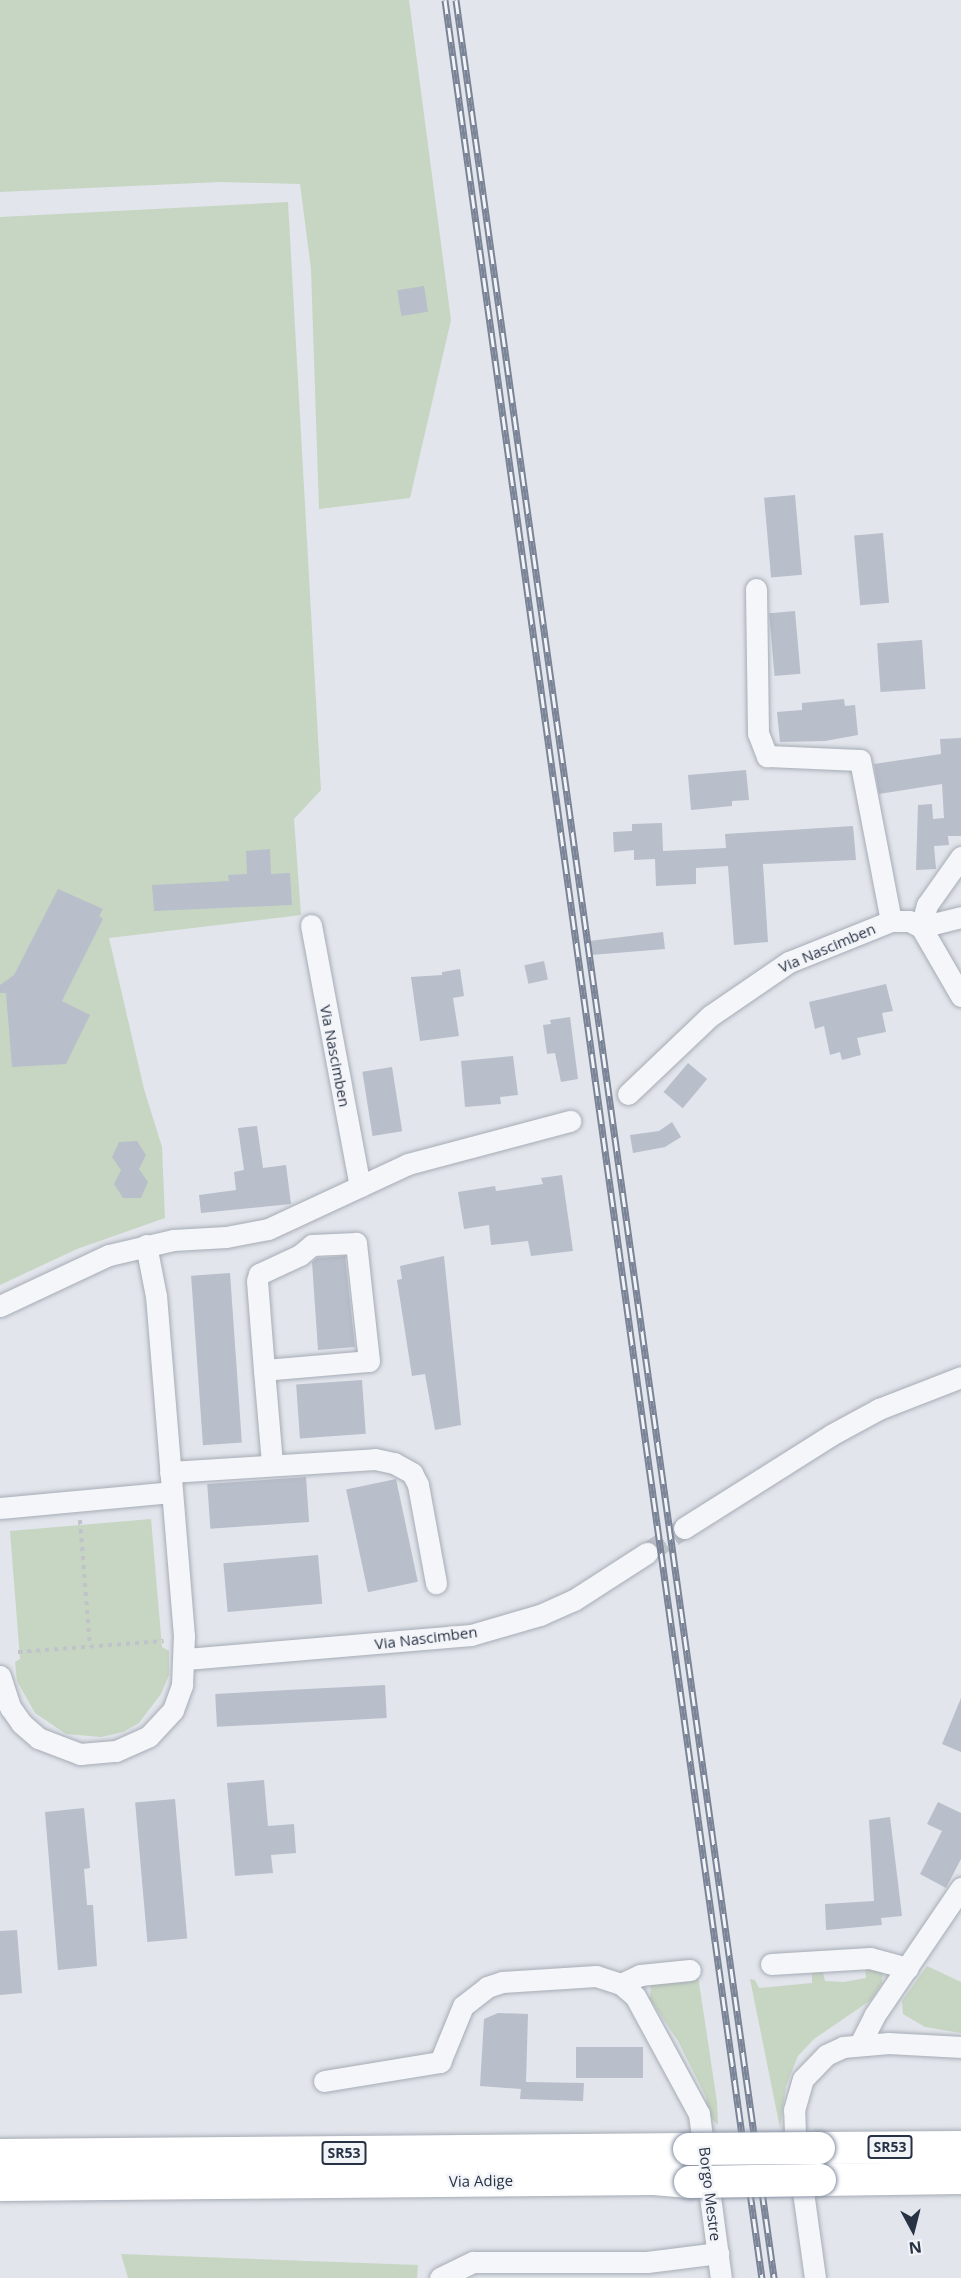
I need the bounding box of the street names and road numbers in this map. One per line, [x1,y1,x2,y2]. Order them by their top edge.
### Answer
street label: Via Nascimben [776,920,878,976]
street label: Via Nascimben [316,1004,354,1108]
street label: Via Nascimben [374,1623,478,1653]
road number: SR53 [868,2136,912,2158]
road number: SR53 [322,2142,366,2164]
street label: Borgo Mestre [695,2146,725,2242]
street label: Via Adige [449,2171,513,2191]

